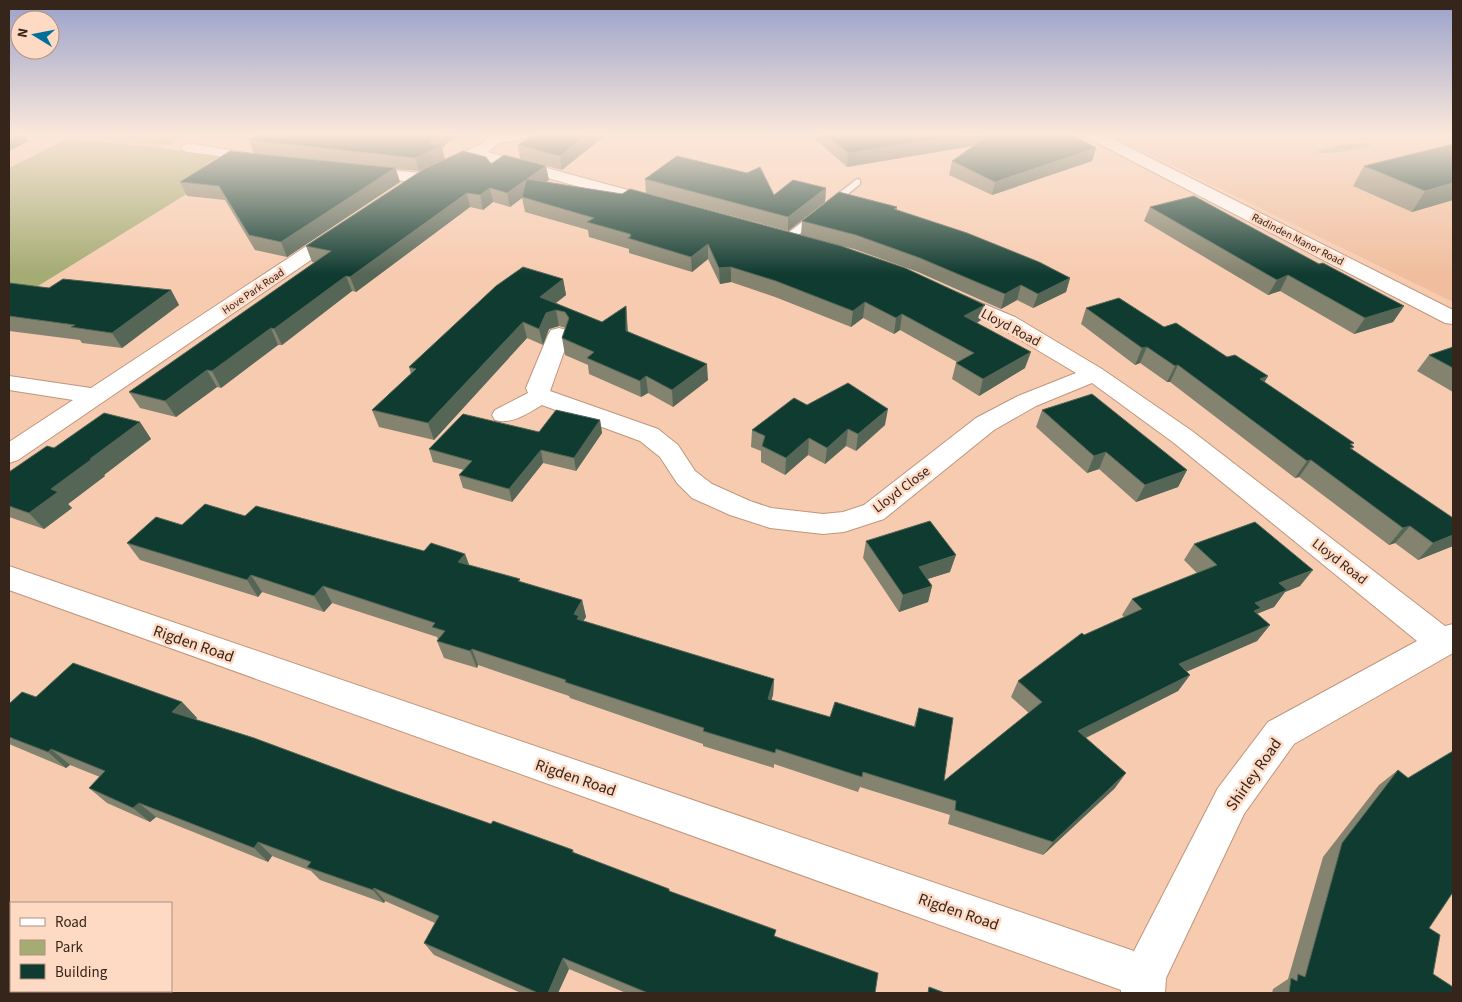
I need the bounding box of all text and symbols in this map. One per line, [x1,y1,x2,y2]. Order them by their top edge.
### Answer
north arrow [10,10,60,60]
text: N [13,27,34,39]
street label: Radinden Manor Road [1249,210,1346,269]
street label: Hove Park Road [219,265,287,318]
street label: Lloyd Road [977,304,1044,352]
street label: Lloyd Close [869,462,934,518]
street label: Lloyd Road [1308,534,1371,590]
street label: Rigden Road [150,620,237,668]
street label: Shirley Road [1221,734,1287,815]
street label: Rigden Road [532,754,619,802]
street label: Rigden Road [915,888,1002,936]
legend [10,902,172,992]
text: Road [55,912,87,933]
text: Park [55,937,84,958]
text: Building [55,962,108,983]

